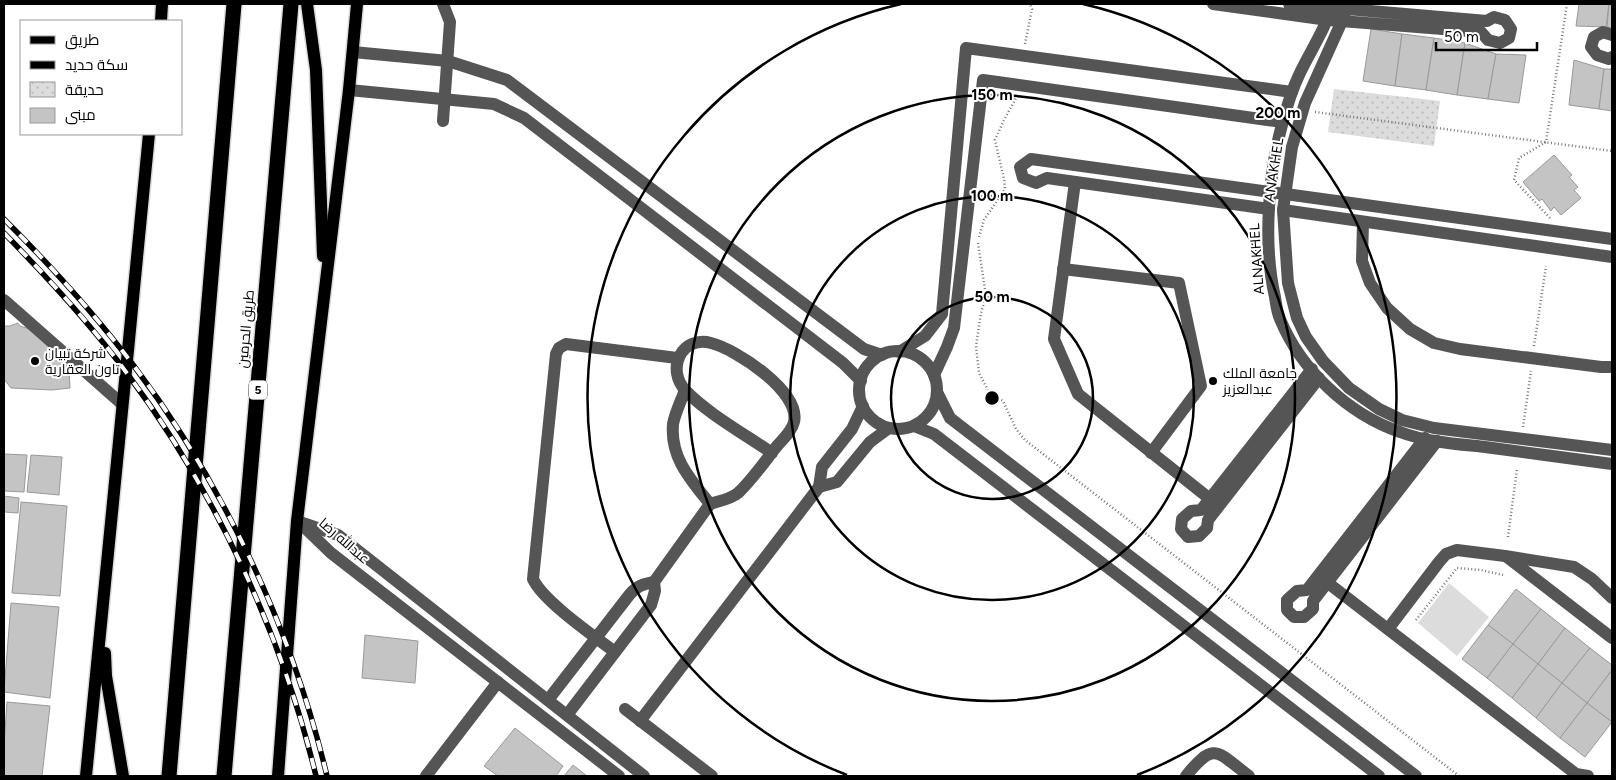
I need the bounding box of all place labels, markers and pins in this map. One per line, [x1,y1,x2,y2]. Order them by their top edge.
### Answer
place label: شركة تبيان تاون العقارية [45,345,120,378]
marker: شركة تبيان تاون العقارية [29,355,41,367]
place label: جامعة الملك عبدالعزيز [1222,365,1297,398]
marker: جامعة الملك عبدالعزيز [1207,375,1219,387]
centre of rings [983,389,1001,407]

